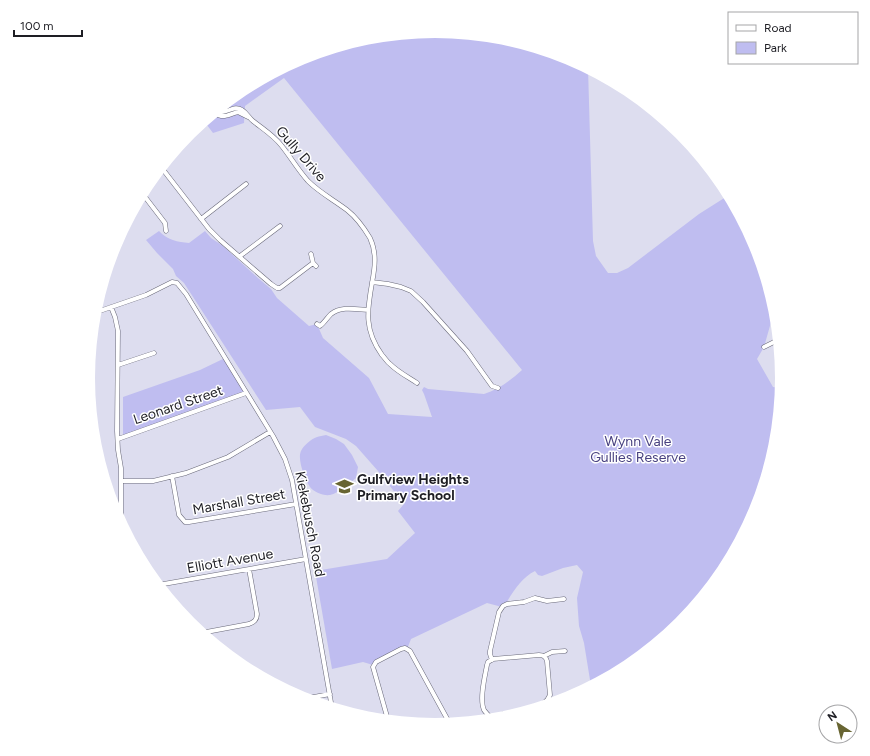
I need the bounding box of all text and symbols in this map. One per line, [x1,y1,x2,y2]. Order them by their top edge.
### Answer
scale bar [14,12,82,38]
legend [728,12,858,64]
text: 100 m [20,19,54,33]
text: Road [764,21,792,35]
text: Park [764,41,787,55]
street label: Gully Drive [272,123,330,185]
street label: Leonard Street [131,382,225,428]
park label: Wynn Vale Gullies Reserve [590,433,686,466]
street label: Kiekebusch Road [291,470,329,578]
place label: Gulfview Heights Primary School [357,471,469,504]
school or university icon: Gulfview Heights Primary School [334,477,354,497]
street label: Marshall Street [191,485,287,519]
street label: Elliott Avenue [186,545,275,577]
north arrow [818,704,858,744]
text: N [825,709,840,724]

